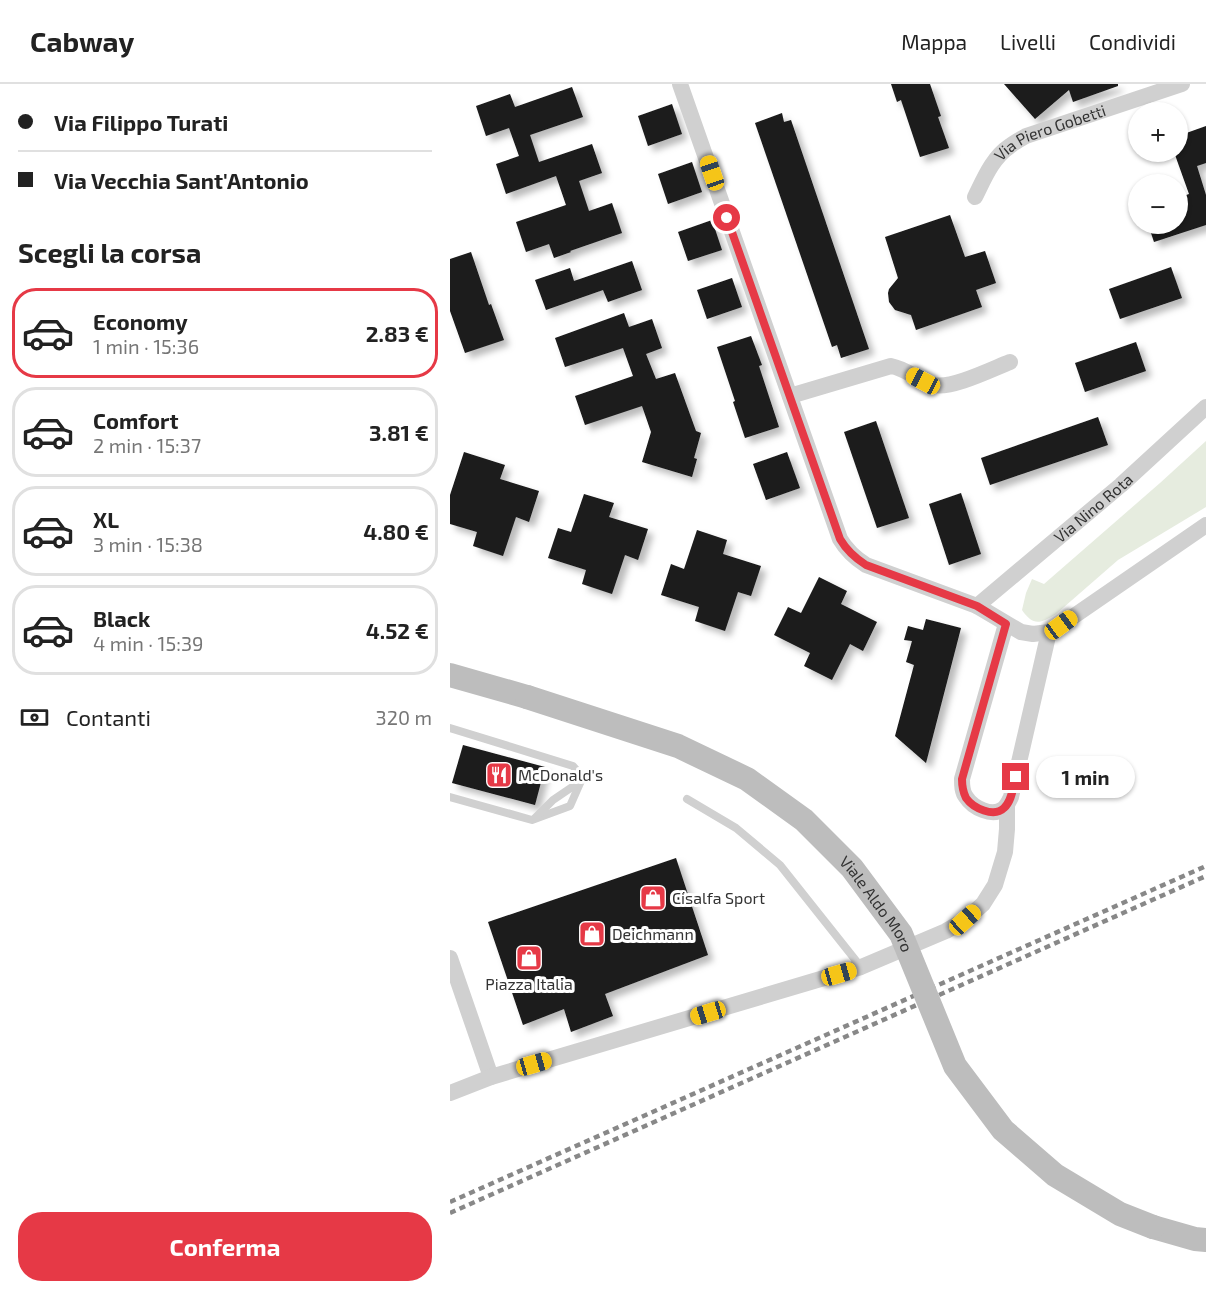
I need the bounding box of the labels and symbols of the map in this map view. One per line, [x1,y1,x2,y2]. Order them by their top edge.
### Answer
street label: Via Piero Gobetti [990,100,1108,164]
car [698,153,726,193]
route start [713,204,740,231]
car [903,365,943,397]
street label: Via Nino Rota [1050,469,1136,546]
car [1041,607,1081,643]
callout: 1 min [1037,756,1136,798]
restaurant icon: McDonald's [484,760,514,790]
route end [1002,763,1029,790]
place label: McDonald's [518,765,603,784]
street label: Viale Aldo Moro [836,851,917,955]
shop icon: Cisalfa Sport [638,883,668,913]
place label: Cisalfa Sport [672,888,765,907]
car [946,901,984,939]
shop icon: Deichmann [577,919,607,949]
place label: Deichmann [612,924,694,943]
shop icon: Piazza Italia [514,943,544,973]
car [819,960,859,988]
place label: Piazza Italia [485,974,573,993]
car [688,999,728,1027]
car [514,1050,554,1078]

